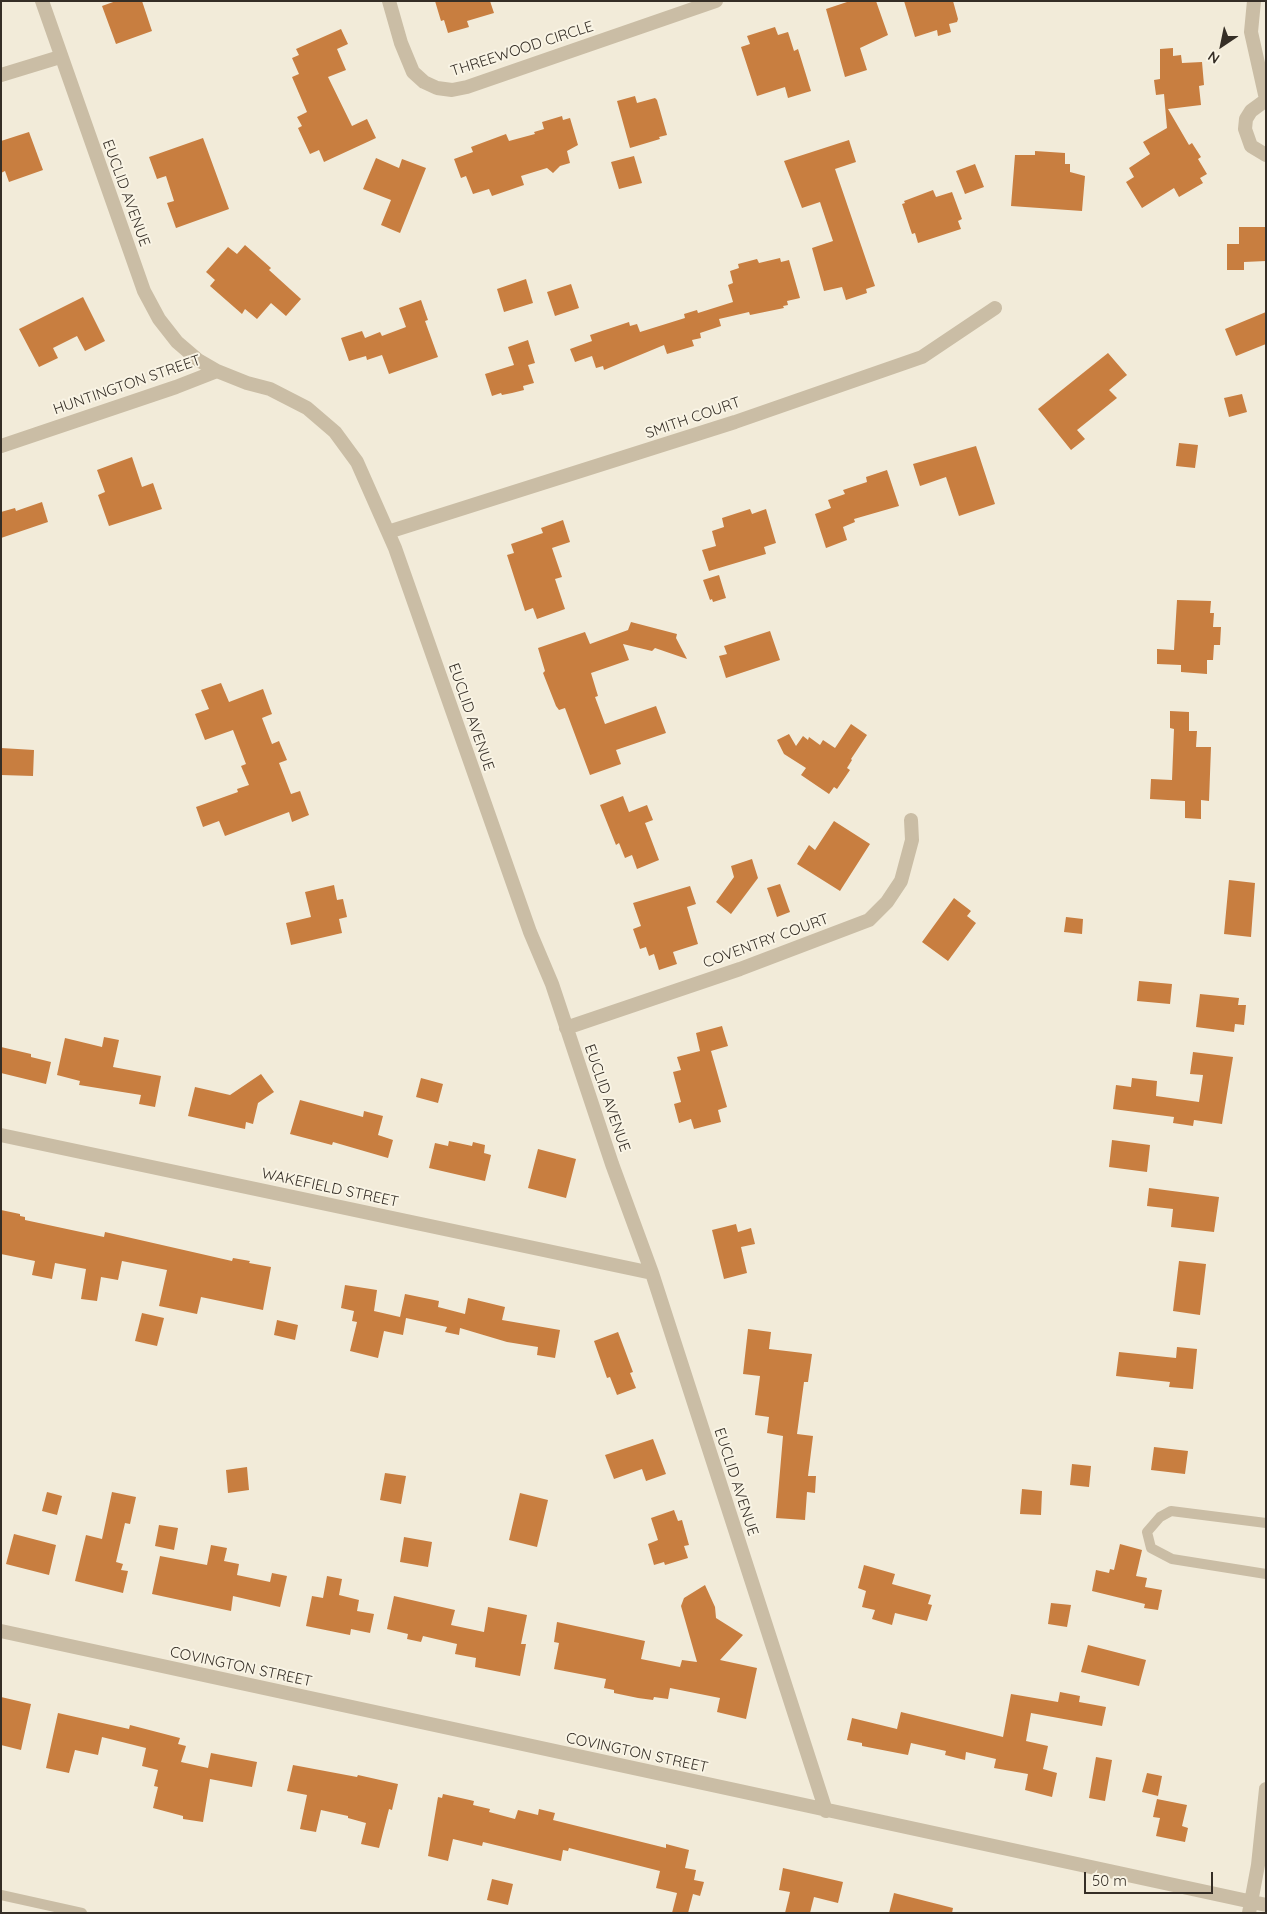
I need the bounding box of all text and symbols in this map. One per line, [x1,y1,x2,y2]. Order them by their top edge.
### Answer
street label: THREEWOOD CIRCLE [448,17,596,81]
north arrow [1197,20,1247,70]
text: N [1204,47,1223,68]
street label: EUCLID AVENUE [98,137,154,249]
street label: HUNTINGTON STREET [51,351,203,419]
street label: SMITH COURT [643,393,743,443]
street label: EUCLID AVENUE [444,661,498,773]
street label: COVENTRY COURT [701,910,831,972]
street label: EUCLID AVENUE [580,1042,634,1154]
street label: WAKEFIELD STREET [260,1165,400,1211]
street label: EUCLID AVENUE [710,1426,762,1538]
street label: COVINGTON STREET [168,1643,314,1691]
street label: COVINGTON STREET [564,1729,710,1777]
scale bar [1087,1862,1216,1894]
text: 50 m [1092,1871,1127,1890]

